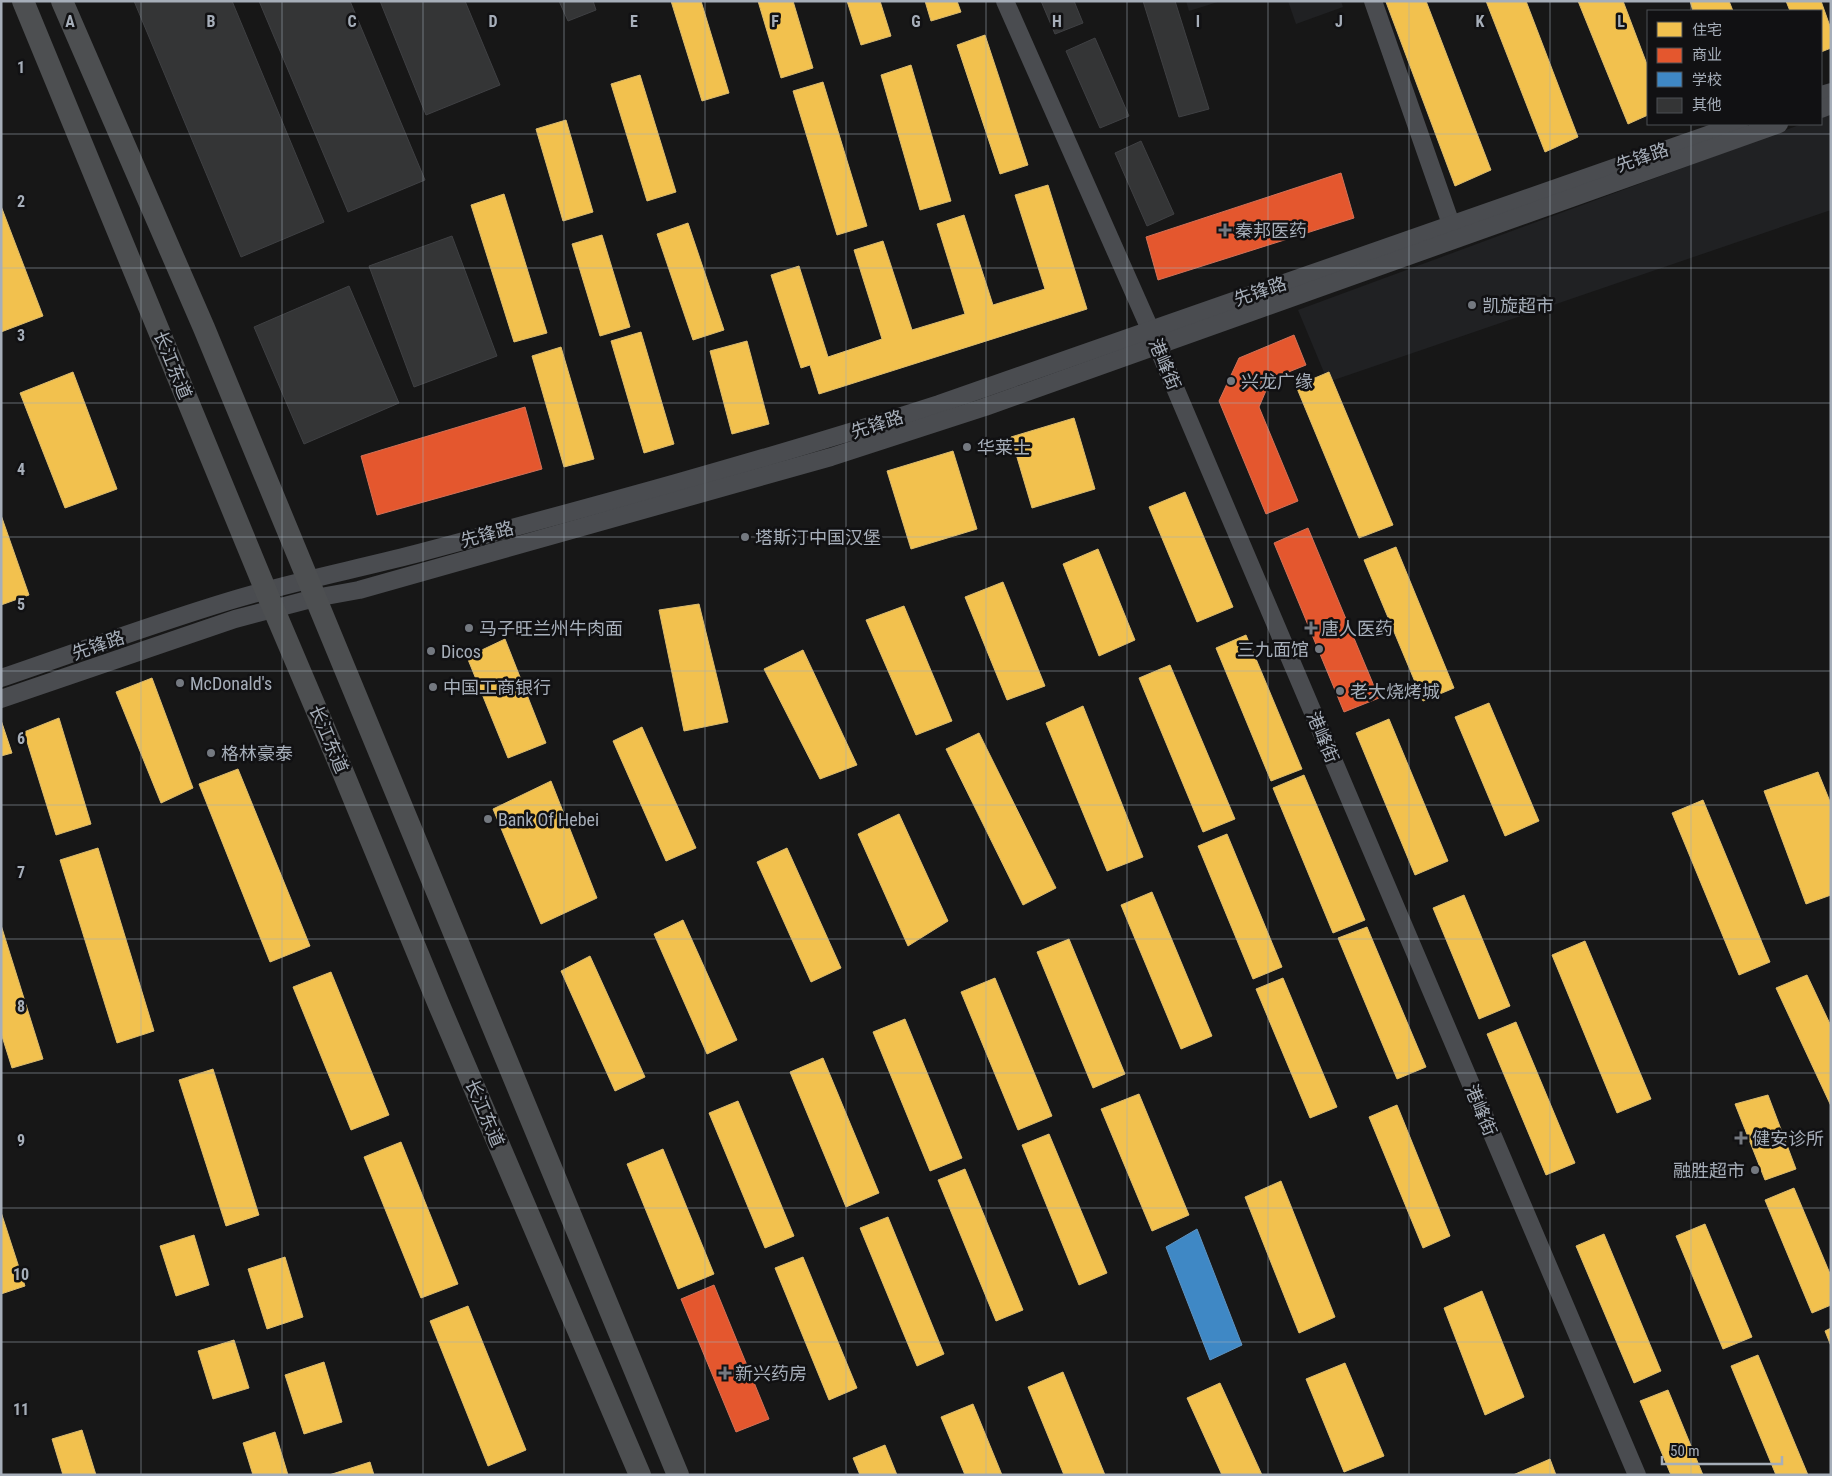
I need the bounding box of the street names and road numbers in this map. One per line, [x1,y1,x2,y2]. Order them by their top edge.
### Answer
street label: 先锋路 [1613,138,1671,176]
street label: 先锋路 [1231,272,1289,310]
street label: 长江东道 [150,328,196,402]
street label: 港峰街 [1145,335,1185,393]
street label: 先锋路 [848,406,906,442]
street label: 先锋路 [458,517,516,551]
street label: 先锋路 [69,626,127,664]
street label: 长江东道 [305,702,353,776]
street label: 港峰街 [1303,708,1343,766]
street label: 长江东道 [461,1076,509,1150]
street label: 港峰街 [1461,1081,1501,1139]

